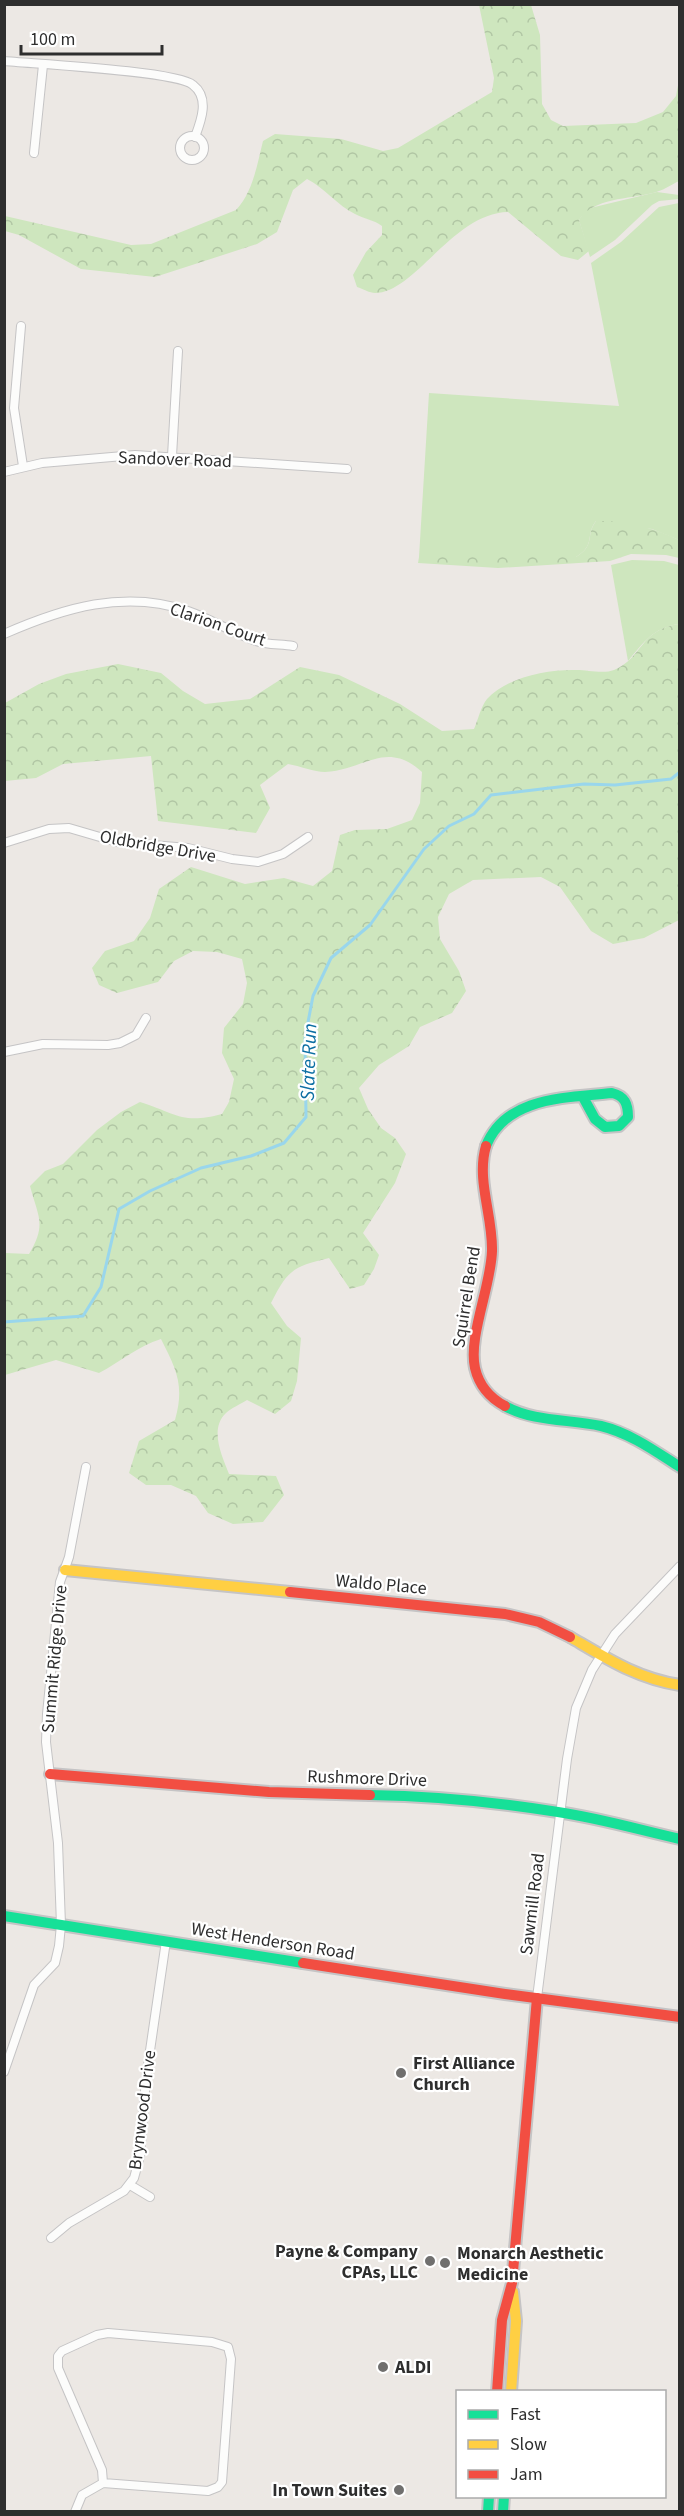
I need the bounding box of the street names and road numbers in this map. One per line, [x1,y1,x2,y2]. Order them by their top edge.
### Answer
street label: Sandover Road [118,445,232,474]
street label: Clarion Court [166,596,269,653]
street label: Oldbridge Drive [98,824,218,869]
street label: Squirrel Bend [446,1244,487,1350]
street label: Waldo Place [334,1568,428,1601]
street label: Summit Ridge Drive [36,1584,73,1734]
street label: Rushmore Drive [307,1764,427,1793]
street label: Sawmill Road [514,1852,551,1956]
street label: West Henderson Road [190,1916,356,1967]
street label: Brynwood Drive [123,2049,162,2171]

